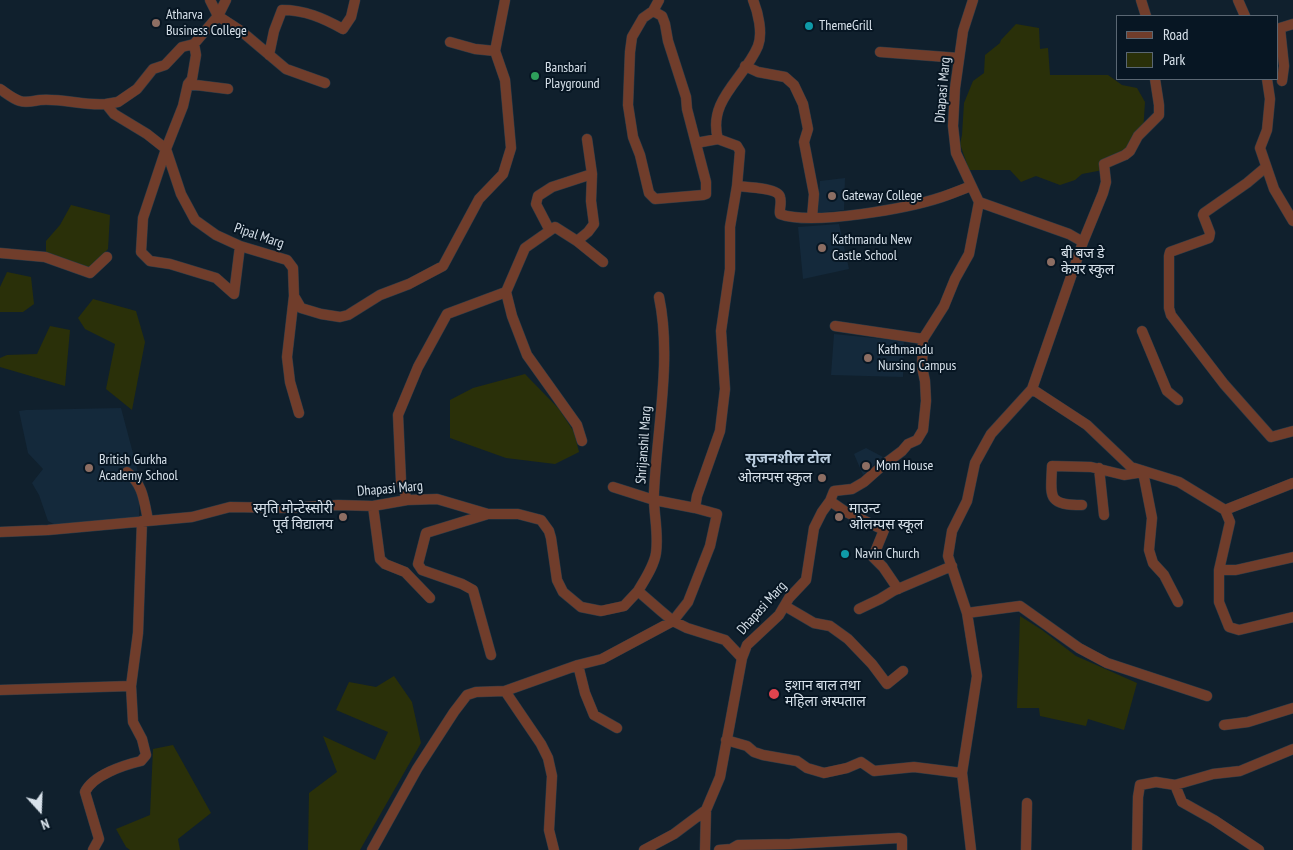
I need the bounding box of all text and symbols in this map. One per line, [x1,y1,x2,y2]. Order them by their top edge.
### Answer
place label: Atharva Business College [166,7,247,40]
legend [1116,15,1278,80]
marker: Atharva Business College [150,17,162,29]
place label: ThemeGrill [819,18,872,34]
marker: ThemeGrill [803,20,815,32]
text: Road [1163,25,1189,44]
text: Park [1163,50,1185,69]
street label: Dhapasi Marg [932,56,954,124]
place label: Bansbari Playground [545,60,600,92]
marker: Bansbari Playground [529,70,541,82]
place label: Gateway College [842,188,922,204]
marker: Gateway College [826,190,838,202]
street label: Pipal Marg [232,220,286,252]
place label: Kathmandu New Castle School [832,232,912,264]
marker: Kathmandu New Castle School [816,242,828,254]
place label: बी बज डे केयर स्कुल [1061,246,1114,278]
marker: बी बज डे केयर स्कुल [1045,256,1057,268]
place label: Kathmandu Nursing Campus [878,342,956,374]
marker: Kathmandu Nursing Campus [862,352,874,364]
street label: Shrijanshil Marg [633,405,655,485]
district label: सृजनशील टोल [745,450,831,468]
place label: British Gurkha Academy School [99,452,178,484]
place label: Mom House [876,458,933,474]
marker: Mom House [860,460,872,472]
marker: British Gurkha Academy School [83,462,95,474]
place label: ओलम्पस स्कुल [738,470,812,486]
marker: ओलम्पस स्कुल [816,472,828,484]
street label: Dhapasi Marg [356,478,424,500]
place label: स्मृति मोन्टेस्सोरी पूर्व विद्यालय [253,501,333,534]
place label: माउन्ट ओलम्पस स्कूल [849,501,923,534]
marker: स्मृति मोन्टेस्सोरी पूर्व विद्यालय [337,511,349,523]
marker: माउन्ट ओलम्पस स्कूल [833,511,845,523]
place label: Navin Church [855,546,919,562]
marker: Navin Church [839,548,851,560]
street label: Dhapasi Marg [734,578,790,638]
place label: इशान बाल तथा महिला अस्पताल [785,678,866,710]
marker: इशान बाल तथा महिला अस्पताल [767,687,781,701]
north arrow [15,785,65,835]
text: N [38,814,52,834]

